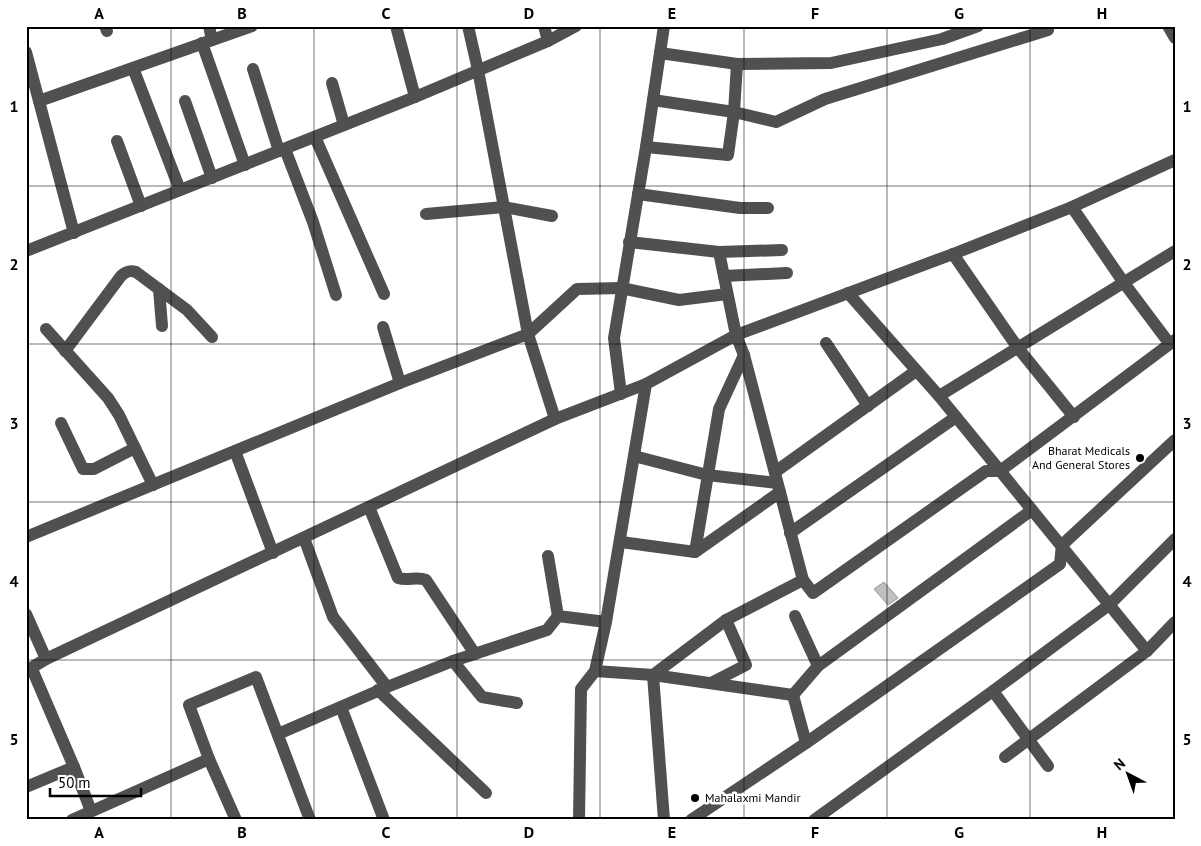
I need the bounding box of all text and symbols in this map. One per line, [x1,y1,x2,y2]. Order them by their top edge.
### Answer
text: A [94,3,104,23]
text: B [237,3,247,23]
text: C [382,3,391,23]
text: D [524,3,534,23]
text: E [668,3,676,23]
text: F [811,3,819,23]
text: G [954,3,964,23]
text: H [1097,3,1107,23]
text: 1 [9,96,19,116]
text: 1 [1182,96,1192,116]
text: 2 [9,254,19,274]
text: 2 [1182,254,1192,274]
text: 3 [9,413,19,433]
text: 3 [1182,413,1192,433]
place label: Bharat Medicals And General Stores [1032,443,1130,472]
marker: Bharat Medicals And General Stores [1134,452,1146,464]
text: 4 [9,571,19,591]
text: 4 [1182,571,1192,591]
text: 5 [9,729,19,749]
text: 5 [1182,729,1192,749]
north arrow [1104,748,1154,798]
text: N [1110,754,1129,774]
scale bar [50,766,141,798]
text: 50 m [58,773,91,792]
place label: Mahalaxmi Mandir [705,790,801,805]
marker: Mahalaxmi Mandir [689,792,701,804]
text: A [94,822,104,842]
text: B [237,822,247,842]
text: C [382,822,391,842]
text: D [524,822,534,842]
text: E [668,822,676,842]
text: F [811,822,819,842]
text: G [954,822,964,842]
text: H [1097,822,1107,842]

